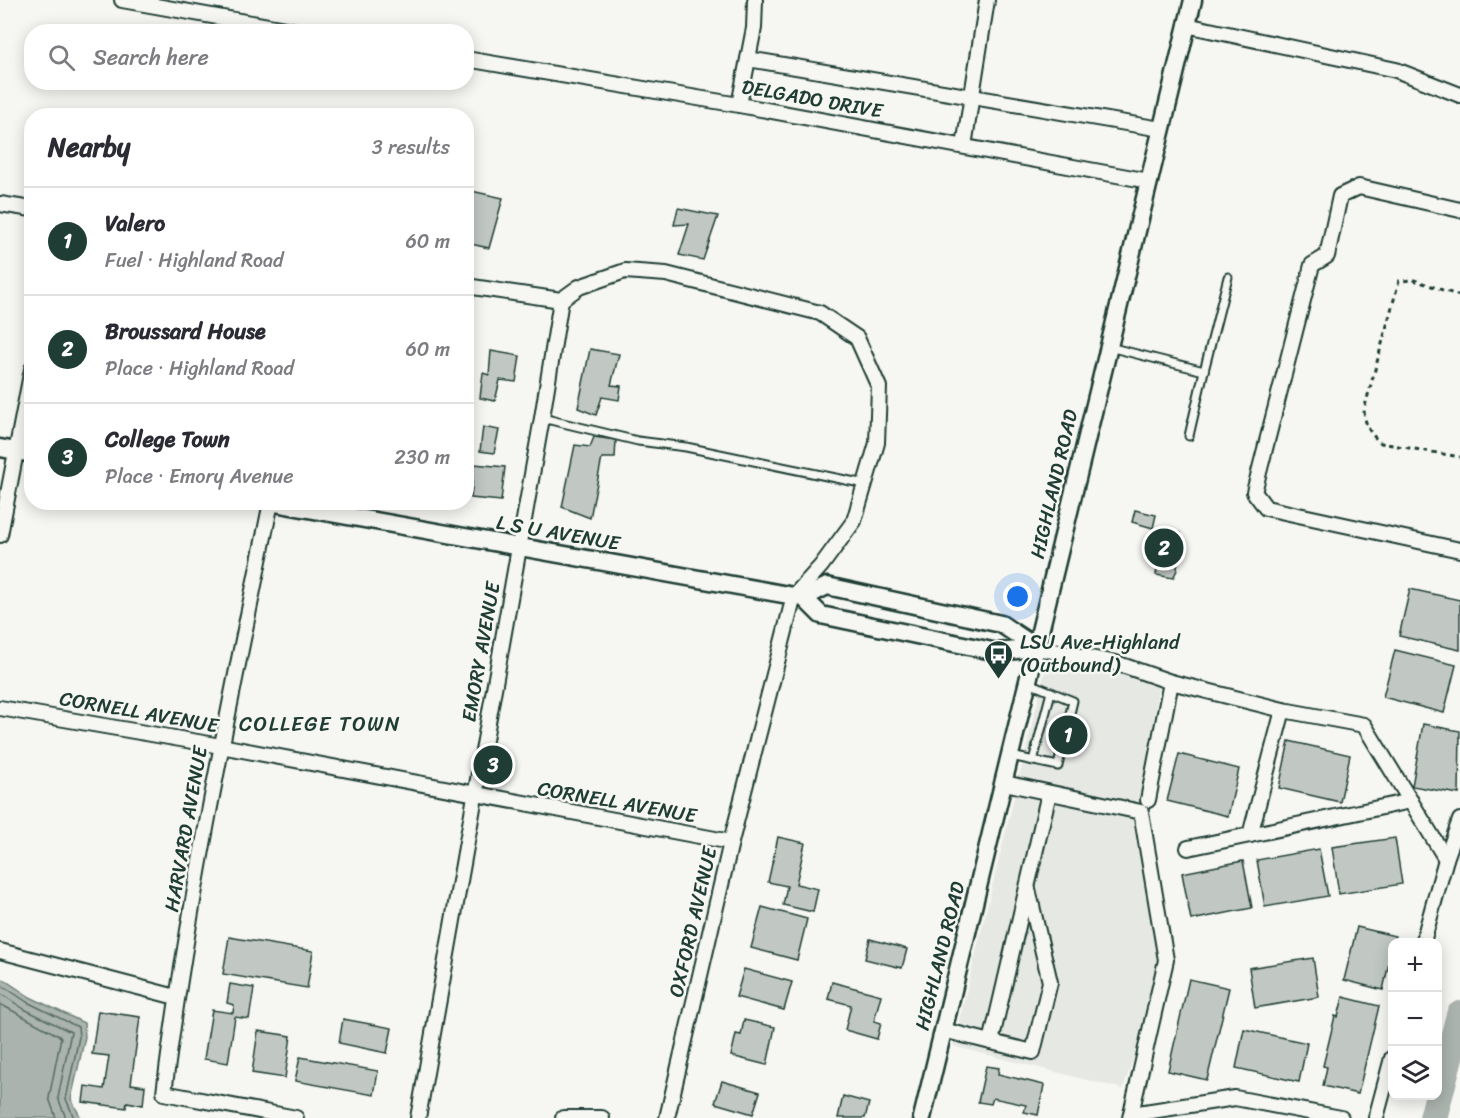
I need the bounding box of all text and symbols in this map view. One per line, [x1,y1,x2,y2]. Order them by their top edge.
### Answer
search box [24,24,474,90]
text: Search here [93,38,209,77]
icon: search [45,41,78,74]
street label: DELGADO DRIVE [739,69,887,129]
text: Nearby [48,124,130,170]
text: 3 results [372,130,450,165]
text: Valero [105,204,165,243]
text: 1 [63,224,72,259]
text: 60 m [405,224,450,259]
text: Fuel · Highland Road [105,243,284,278]
text: Broussard House [105,312,266,351]
text: 2 [62,332,73,367]
text: 60 m [405,332,450,367]
text: Place · Highland Road [105,351,294,386]
street label: HIGHLAND ROAD [1020,406,1088,562]
text: College Town [105,420,230,459]
text: 3 [62,440,73,475]
text: 230 m [394,440,450,475]
text: Place · Emory Avenue [105,459,294,494]
street label: L S U AVENUE [493,505,624,561]
pin: 2 [1144,526,1184,570]
street label: EMORY AVENUE [451,577,511,725]
your location [1003,582,1032,611]
place label: LSU Ave-Highland (Outbound) [1020,625,1181,683]
bus stop icon: LSU Ave-Highland (Outbound) [983,638,1015,680]
street label: CORNELL AVENUE [57,681,223,743]
district label: COLLEGE TOWN [239,705,401,743]
pin: 1 [1048,712,1088,758]
street label: HARVARD AVENUE [154,742,218,915]
pin: 3 [474,742,512,788]
street label: CORNELL AVENUE [535,771,701,833]
street label: OXFORD AVENUE [659,842,728,1001]
street label: HIGHLAND ROAD [905,878,975,1034]
map controls [1388,938,1442,1100]
button: + [1388,938,1442,992]
button: − [1388,992,1442,1046]
button: layers [1388,1046,1442,1100]

